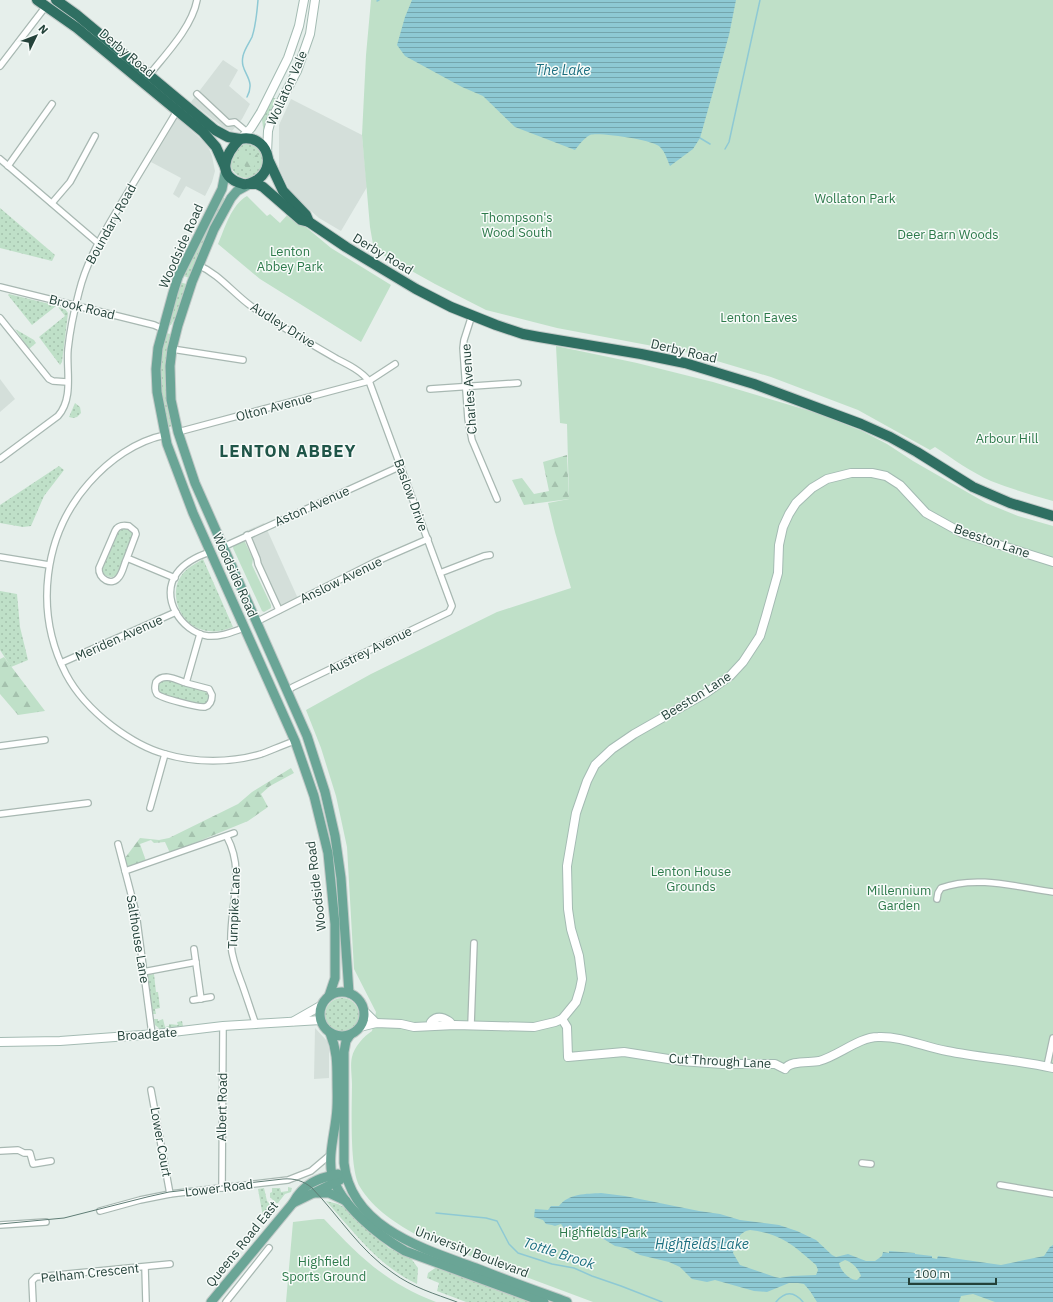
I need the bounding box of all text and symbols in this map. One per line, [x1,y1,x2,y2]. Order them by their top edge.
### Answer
north arrow [16,16,56,56]
text: N [35,21,51,37]
street label: Derby Road [96,25,158,81]
street label: Wollaton Vale [263,48,311,128]
water label: The Lake [535,61,591,79]
street label: Boundary Road [82,181,140,267]
park label: Wollaton Park [814,190,896,207]
street label: Woodside Road [155,201,207,291]
park label: Thompson's Wood South [481,209,553,241]
park label: Deer Barn Woods [897,226,999,243]
street label: Derby Road [350,229,416,279]
park label: Lenton Abbey Park [257,243,323,275]
street label: Brook Road [47,291,117,323]
street label: Audley Drive [247,298,319,352]
park label: Lenton Eaves [720,309,798,326]
street label: Derby Road [649,335,719,367]
street label: Charles Avenue [457,343,481,435]
street label: Olton Avenue [234,389,314,425]
park label: Arbour Hill [976,430,1039,447]
district label: LENTON ABBEY [219,440,357,462]
street label: Baslow Drive [390,457,432,533]
street label: Aston Avenue [272,482,352,530]
street label: Beeston Lane [952,520,1032,562]
street label: Woodside Road [209,530,261,620]
street label: Anslow Avenue [297,553,385,607]
street label: Meriden Avenue [72,611,166,665]
street label: Austrey Avenue [325,622,415,678]
street label: Beeston Lane [658,668,734,724]
street label: Woodside Road [302,840,330,932]
park label: Lenton House Grounds [651,863,731,895]
street label: Turnpike Lane [224,867,244,949]
park label: Millennium Garden [867,882,931,914]
street label: Salthouse Lane [123,894,153,984]
street label: Broadgate [116,1023,178,1045]
street label: Cut Through Lane [668,1050,772,1072]
street label: Albert Road [213,1072,231,1142]
street label: Lower Court [146,1106,176,1178]
street label: Lower Road [184,1175,254,1201]
street label: Queens Road East [202,1197,282,1291]
street label: University Boulevard [413,1222,531,1282]
park label: Highfields Park [559,1224,647,1241]
water label: Tottle Brook [521,1233,598,1273]
water label: Highfields Lake [655,1235,749,1253]
park label: Highfield Sports Ground [282,1253,366,1285]
street label: Pelham Crescent [40,1259,140,1287]
scale bar [909,1260,996,1286]
text: 100 m [915,1266,950,1281]

